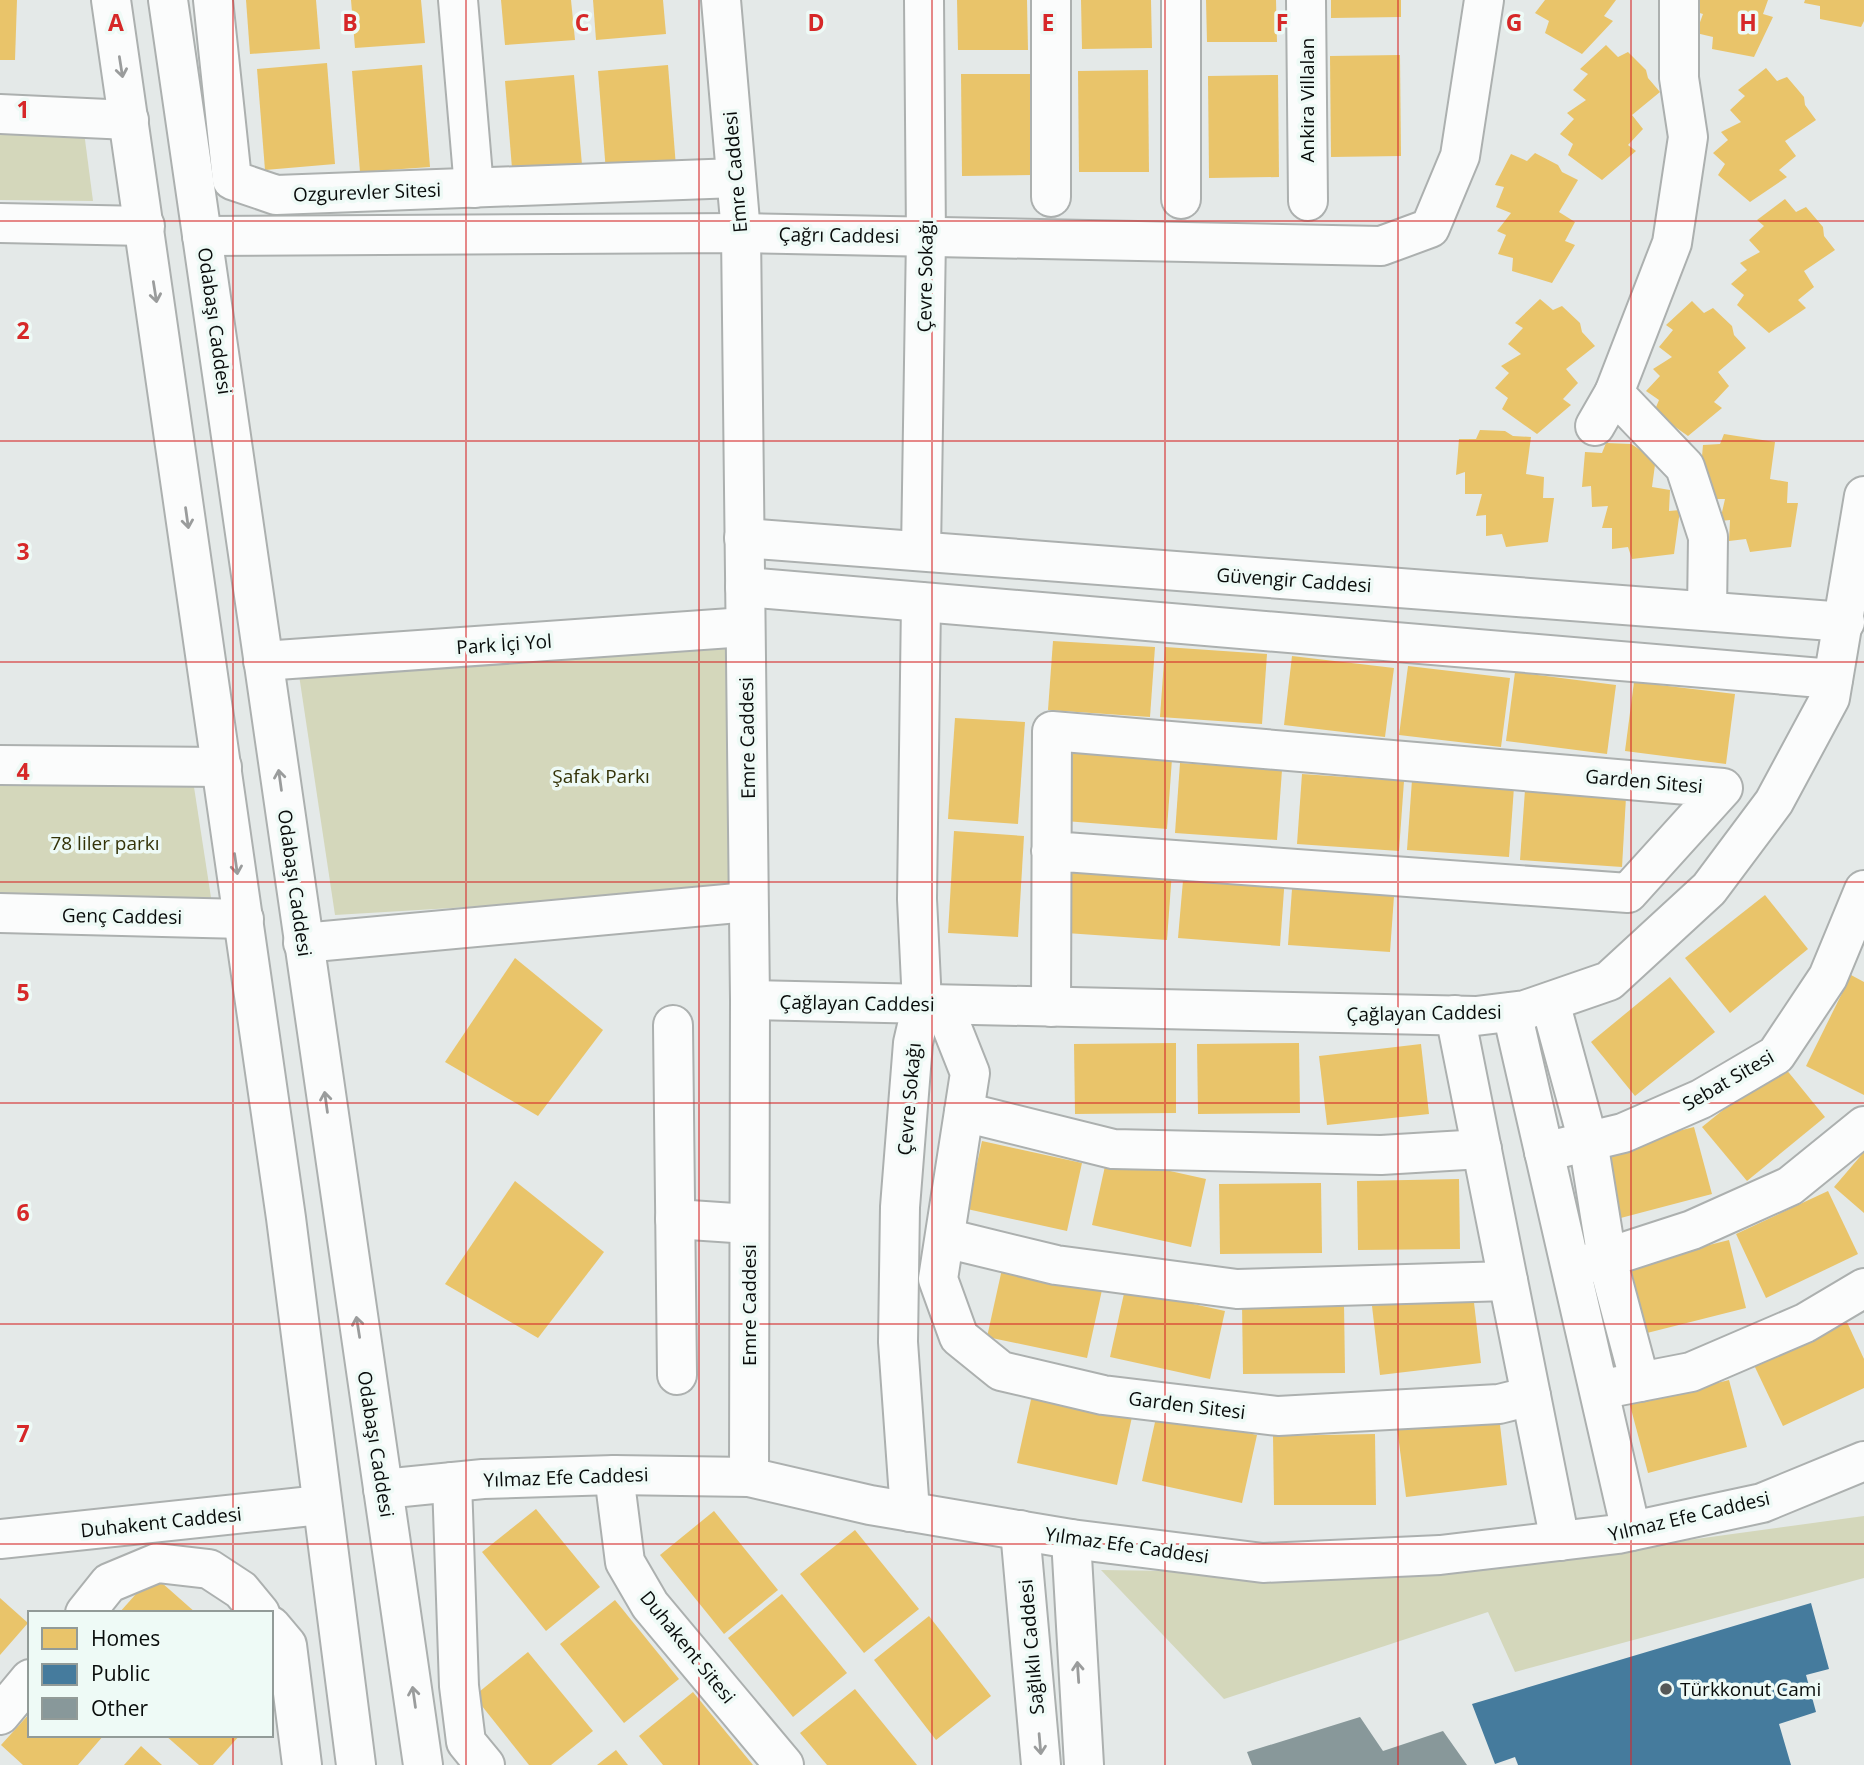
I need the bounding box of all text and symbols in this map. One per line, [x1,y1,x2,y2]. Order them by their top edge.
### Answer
text: A [108,6,124,38]
text: B [342,6,358,38]
text: C [575,6,589,38]
text: D [807,6,825,38]
text: E [1042,6,1054,38]
text: F [1276,6,1288,38]
text: G [1506,6,1522,38]
text: H [1739,6,1757,38]
street label: Ankira Villalan [1294,38,1320,162]
one-way arrow [115,56,128,78]
text: 1 [16,93,30,125]
street label: Emre Caddesi [717,110,753,234]
street label: Ozgurevler Sitesi [292,176,442,208]
street label: Çevre Sokağı [911,219,939,333]
street label: Çağrı Caddesi [778,221,900,249]
street label: Odabaşı Caddesi [192,246,238,396]
one-way arrow [149,281,162,303]
text: 2 [16,314,30,346]
one-way arrow [181,506,194,529]
text: 3 [16,535,30,567]
street label: Güvengir Caddesi [1216,562,1372,598]
street label: Park İçi Yol [455,628,553,660]
street label: Emre Caddesi [733,677,761,799]
text: 4 [16,755,30,787]
park label: Şafak Parkı [552,763,650,789]
street label: Garden Sitesi [1584,763,1704,799]
one-way arrow [273,769,286,791]
street label: Odabaşı Caddesi [272,808,318,958]
park label: 78 liler parkı [50,830,160,856]
one-way arrow [229,852,242,875]
street label: Genç Caddesi [62,902,182,930]
text: 5 [16,976,30,1008]
street label: Çağlayan Caddesi [779,989,935,1017]
street label: Çağlayan Caddesi [1346,999,1502,1027]
street label: Çevre Sokağı [891,1042,927,1156]
street label: Sebat Sitesi [1678,1043,1778,1117]
one-way arrow [319,1091,332,1114]
text: 6 [16,1196,30,1228]
street label: Emre Caddesi [736,1244,762,1366]
one-way arrow [352,1316,365,1339]
street label: Odabaşı Caddesi [352,1369,400,1519]
street label: Garden Sitesi [1127,1385,1247,1425]
text: 7 [16,1417,30,1449]
street label: Yılmaz Efe Caddesi [483,1461,649,1493]
street label: Yılmaz Efe Caddesi [1606,1485,1772,1547]
street label: Duhakent Caddesi [79,1501,243,1543]
street label: Yılmaz Efe Caddesi [1043,1521,1211,1569]
street label: Sağlıklı Caddesi [1012,1578,1050,1716]
street label: Duhakent Sitesi [634,1585,742,1709]
legend [28,1611,273,1737]
text: Homes [91,1624,160,1652]
text: Public [91,1659,150,1687]
one-way arrow [1071,1662,1084,1684]
place label: Türkkonut Cami [1680,1676,1821,1702]
marker: Türkkonut Cami [1658,1681,1674,1697]
one-way arrow [407,1687,420,1709]
text: Other [91,1694,148,1722]
one-way arrow [1033,1732,1046,1755]

